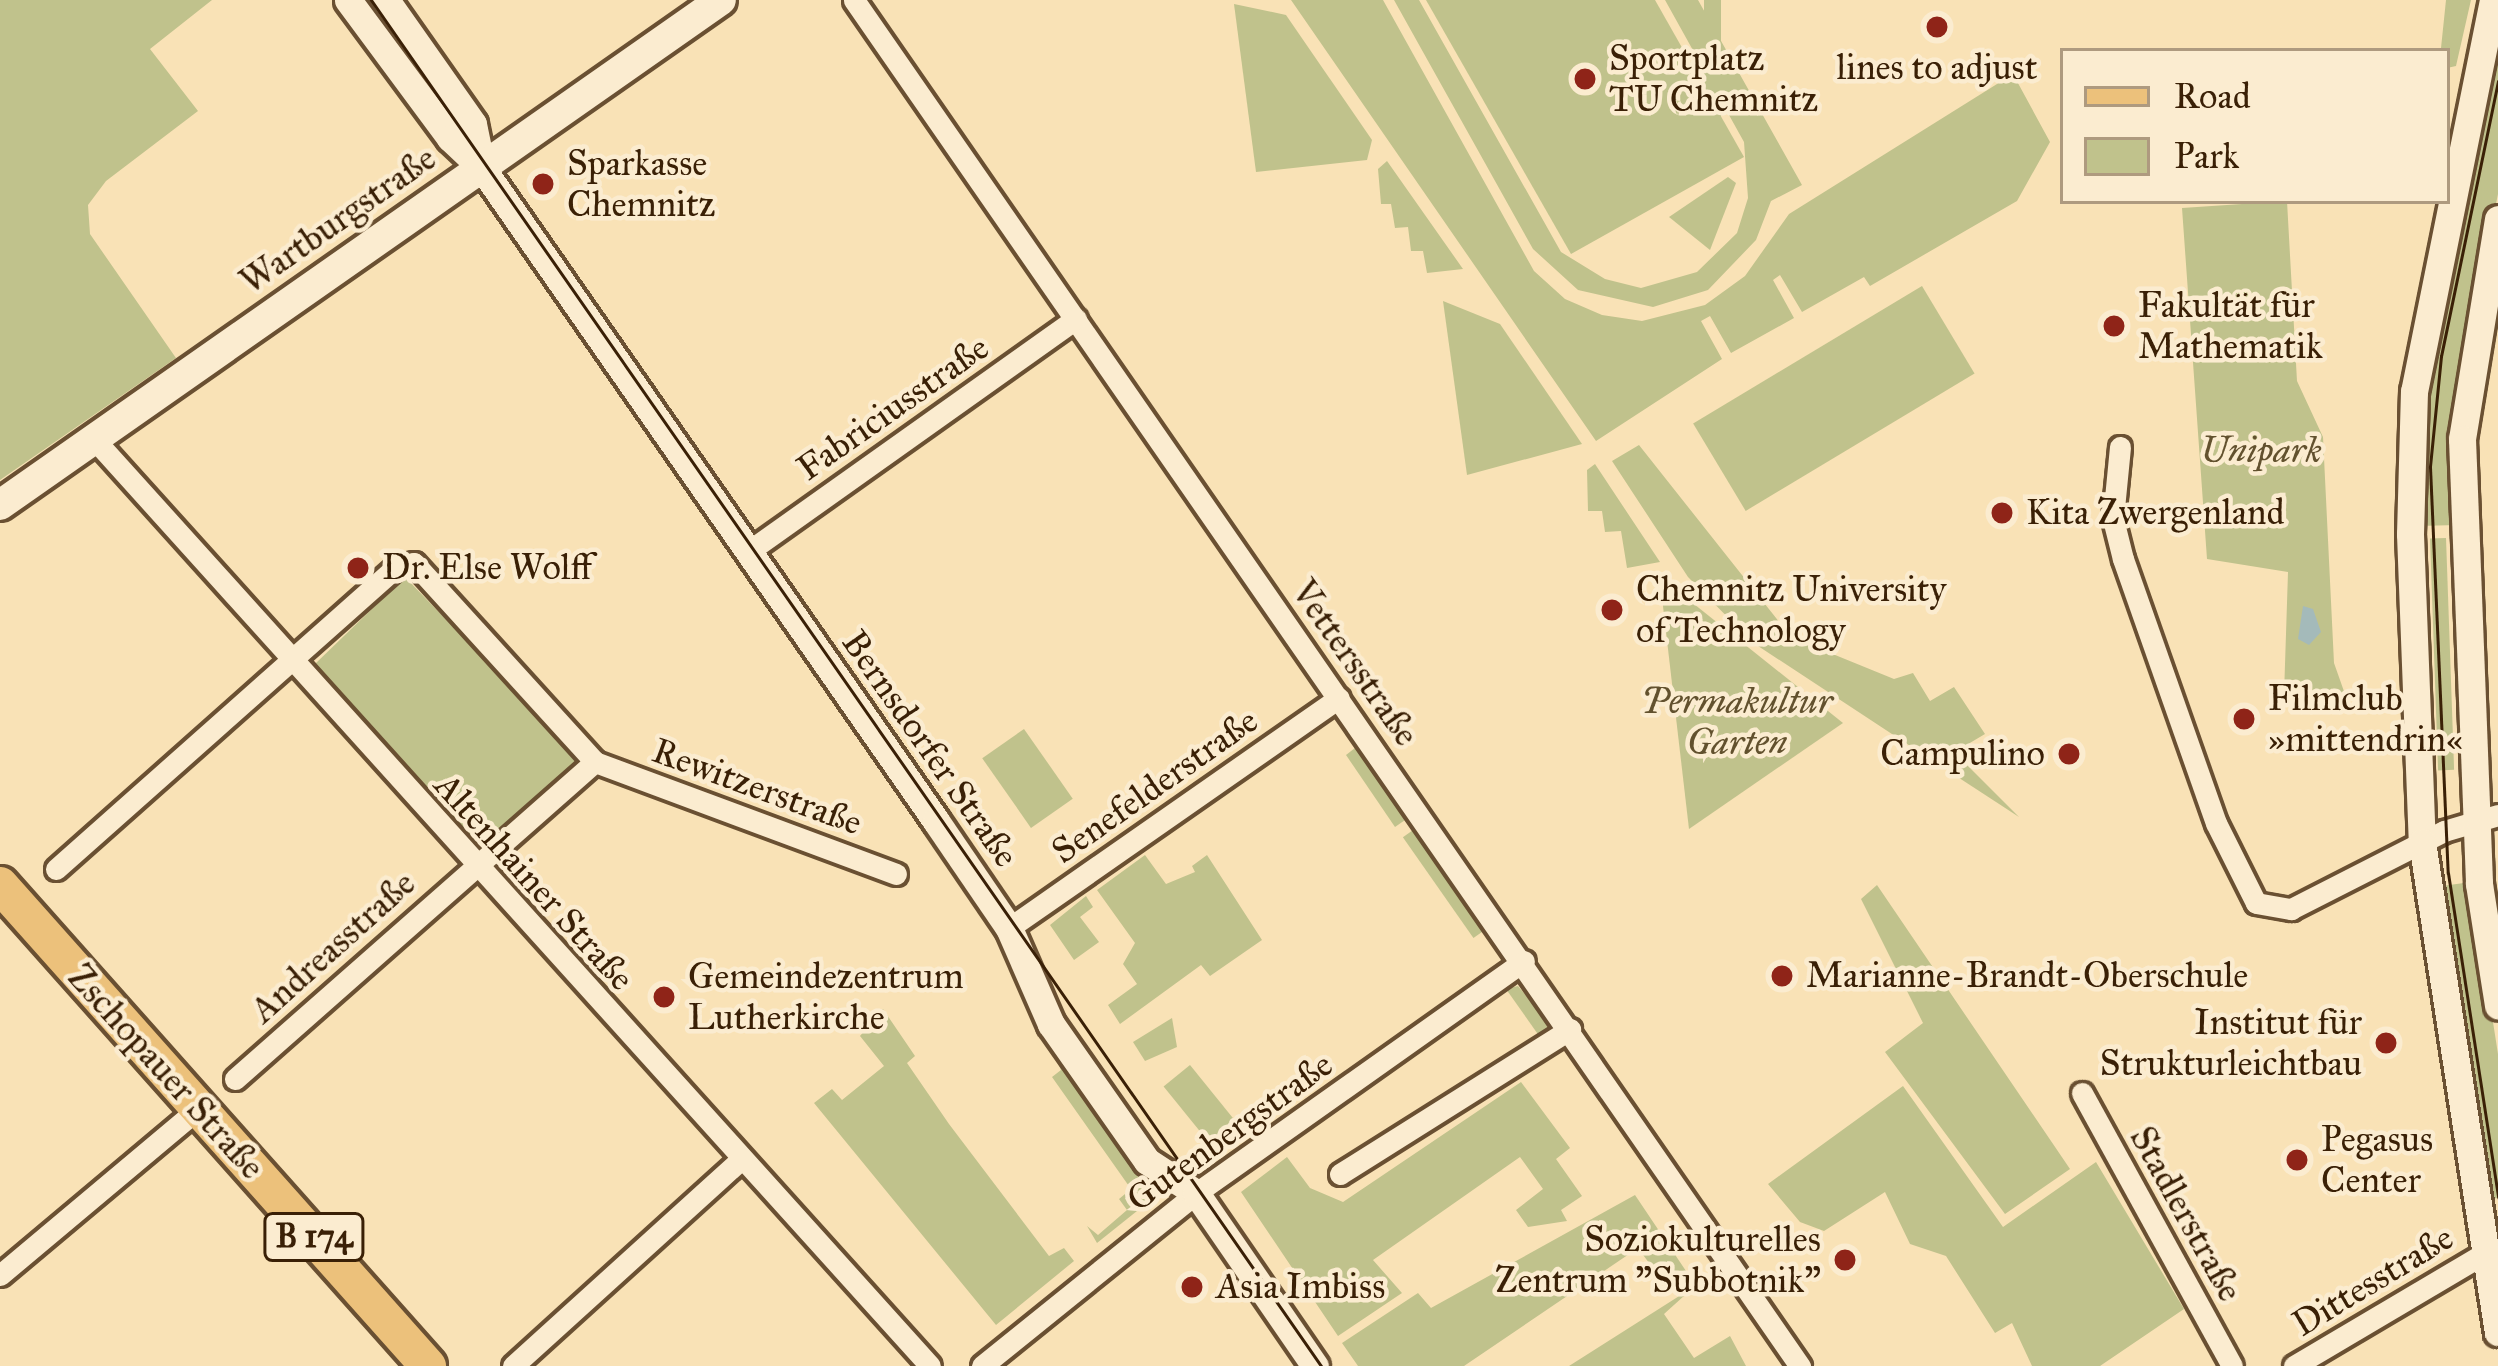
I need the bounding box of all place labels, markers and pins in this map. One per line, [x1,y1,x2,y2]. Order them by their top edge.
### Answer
marker: lines to adjust [1924,14,1950,40]
place label: Sportplatz TU Chemnitz [1609,36,1818,121]
place label: lines to adjust [1836,46,2038,90]
marker: Sportplatz TU Chemnitz [1572,66,1598,92]
place label: Sparkasse Chemnitz [567,141,715,226]
marker: Sparkasse Chemnitz [530,171,556,197]
place label: Fakultät für Mathematik [2138,283,2323,368]
marker: Fakultät für Mathematik [2101,313,2127,339]
place label: Kita Zwergenland [2026,491,2284,535]
marker: Kita Zwergenland [1989,500,2015,526]
place label: Dr. Else Wolff [382,546,592,590]
marker: Dr. Else Wolff [345,555,371,581]
place label: Chemnitz University of Technology [1636,567,1946,652]
marker: Chemnitz University of Technology [1599,597,1625,623]
place label: Filmclub »mittendrin« [2268,676,2463,761]
marker: Filmclub »mittendrin« [2231,706,2257,732]
place label: Campulino [1880,732,2045,776]
marker: Campulino [2056,741,2082,767]
place label: Gemeindezentrum Lutherkirche [688,954,964,1039]
place label: Marianne-Brandt-Oberschule [1806,954,2248,998]
marker: Marianne-Brandt-Oberschule [1769,963,1795,989]
marker: Gemeindezentrum Lutherkirche [651,984,677,1010]
place label: Institut für Strukturleichtbau [2100,1000,2362,1085]
marker: Institut für Strukturleichtbau [2373,1030,2399,1056]
place label: Pegasus Center [2321,1117,2433,1202]
marker: Pegasus Center [2284,1147,2310,1173]
place label: Soziokulturelles Zentrum "Subbotnik" [1495,1217,1821,1302]
marker: Soziokulturelles Zentrum "Subbotnik" [1832,1247,1858,1273]
place label: Asia Imbiss [1216,1265,1385,1309]
marker: Asia Imbiss [1179,1274,1205,1300]

